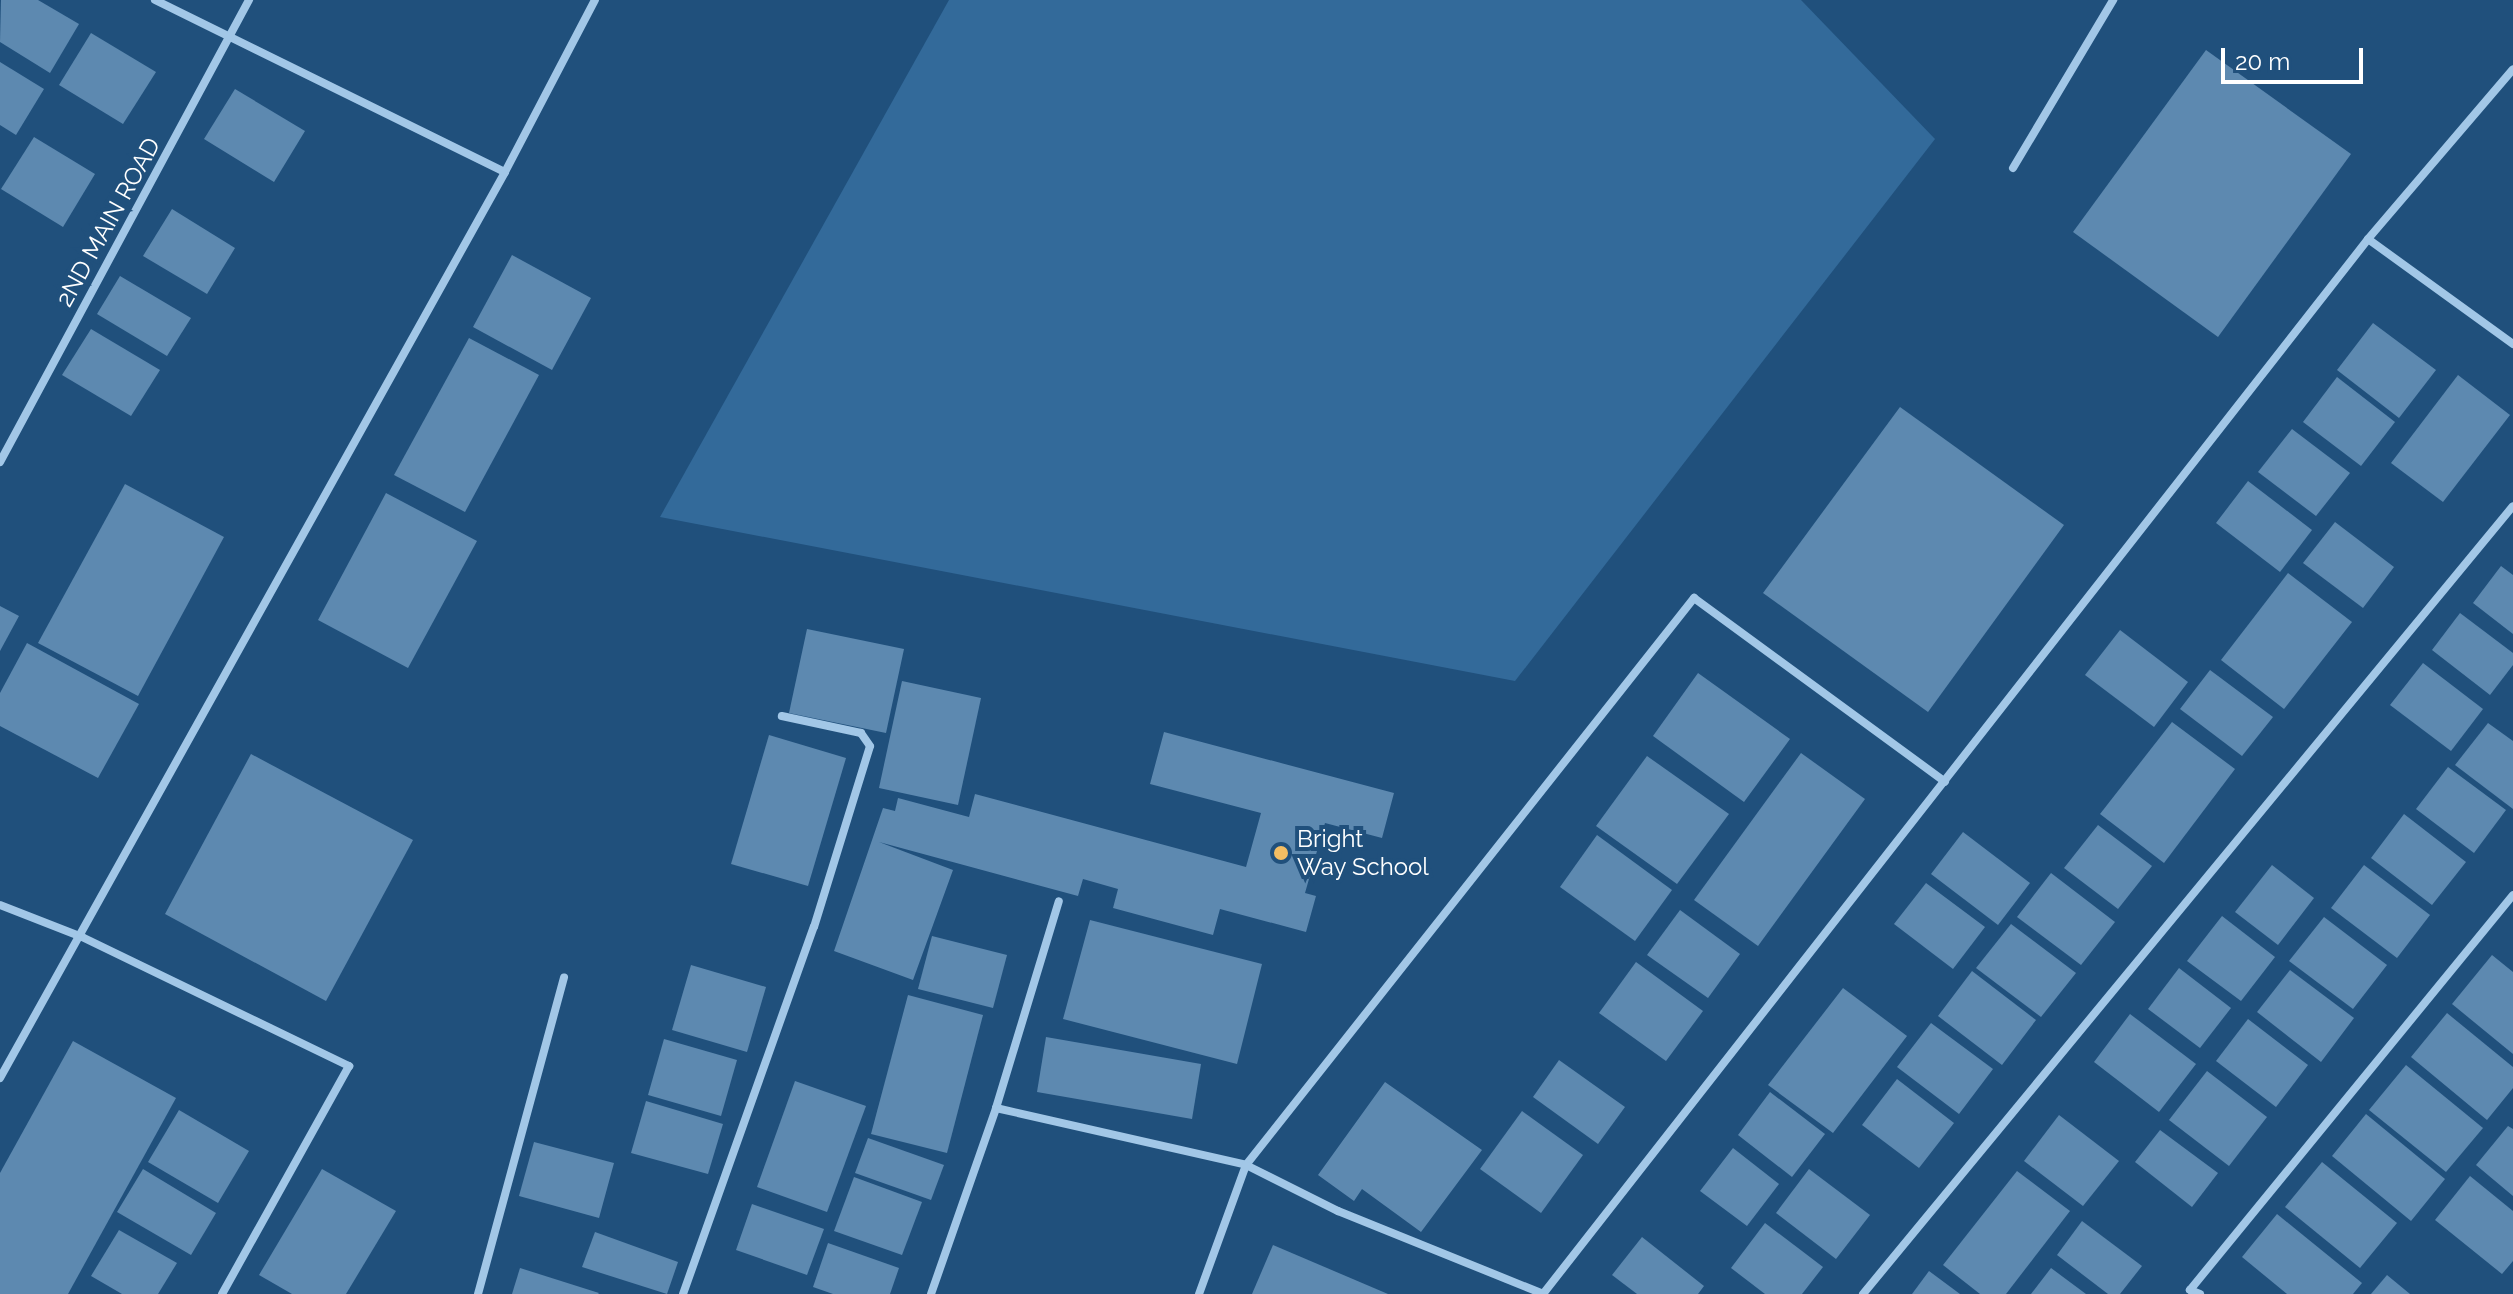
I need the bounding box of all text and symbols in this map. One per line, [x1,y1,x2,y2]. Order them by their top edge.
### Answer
scale bar [2225,32,2367,82]
text: 20 m [2235,47,2290,76]
street label: 2ND MAIN ROAD [50,133,166,311]
place label: Bright Way School [1297,825,1429,881]
marker: Bright Way School [1272,844,1290,862]

